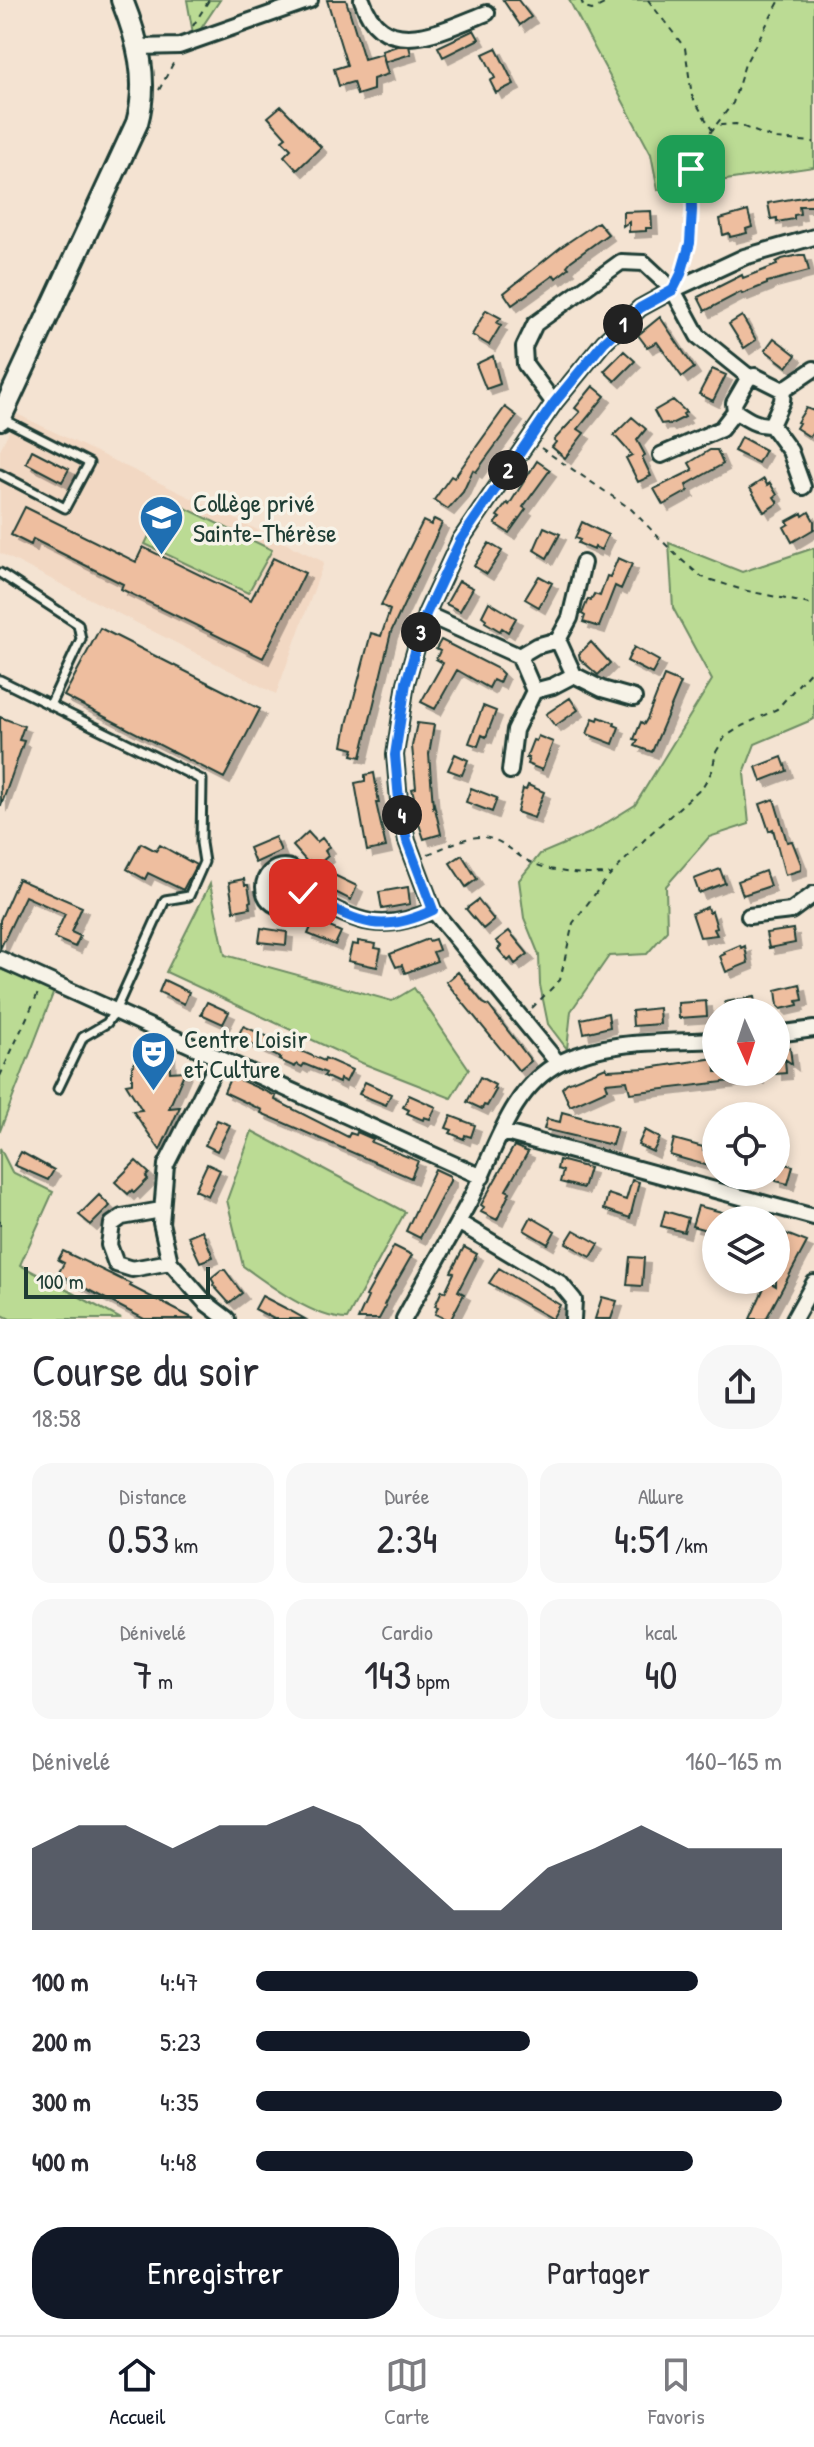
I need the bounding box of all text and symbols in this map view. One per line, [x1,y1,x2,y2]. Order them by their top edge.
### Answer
pin [657,135,725,203]
icon: arrive [669,147,713,191]
pin: 1 [603,304,643,344]
text: 1 [619,309,627,339]
pin: 2 [488,450,528,490]
text: 2 [503,455,513,485]
place label: Collège privé Sainte-Thérèse [193,485,337,550]
school or university icon: Collège privé Sainte-Thérèse [138,494,186,557]
pin: 3 [401,612,441,652]
text: 3 [416,617,426,647]
pin: 4 [382,795,422,835]
text: 4 [398,800,406,830]
pin [269,859,337,927]
icon: check [281,871,325,915]
north arrow [702,998,790,1086]
map controls [702,998,790,1294]
place label: Centre Loisir et Culture [184,1021,307,1086]
theatre icon: Centre Loisir et Culture [129,1030,177,1093]
button: locate [702,1102,790,1190]
button: layers [702,1206,790,1294]
scale bar [24,1263,210,1299]
text: 100 m [36,1266,84,1296]
text: Course du soir [32,1340,259,1400]
button: share [698,1345,782,1429]
text: 18:58 [32,1400,81,1435]
text: Distance [119,1481,187,1511]
text: Durée [384,1481,430,1511]
text: Allure [638,1481,684,1511]
text: 0.53 [108,1511,169,1565]
text: 2:34 [377,1511,437,1565]
text: 4:51 [614,1511,670,1565]
text: km [169,1530,198,1560]
text: /km [670,1530,708,1560]
text: Dénivelé [120,1617,186,1647]
text: Cardio [381,1617,433,1647]
text: kcal [645,1617,677,1647]
text: 7 [133,1647,153,1701]
text: 143 [364,1647,411,1701]
text: 40 [645,1647,677,1701]
text: m [153,1666,173,1696]
text: bpm [411,1666,450,1696]
text: Dénivelé [32,1743,110,1778]
text: 160–165 m [685,1743,782,1778]
text: 100 m [32,1964,88,1999]
text: 4:47 [160,1964,198,1999]
text: 200 m [32,2024,91,2059]
text: 5:23 [160,2024,201,2059]
text: 300 m [32,2084,91,2119]
text: 4:35 [160,2084,198,2119]
text: 400 m [32,2144,89,2179]
text: 4:48 [160,2144,197,2179]
button: Enregistrer [32,2227,399,2319]
button: Partager [415,2227,782,2319]
tab: Accueil [109,2353,165,2431]
tab: Carte [384,2353,430,2431]
tab: Favoris [648,2353,705,2431]

